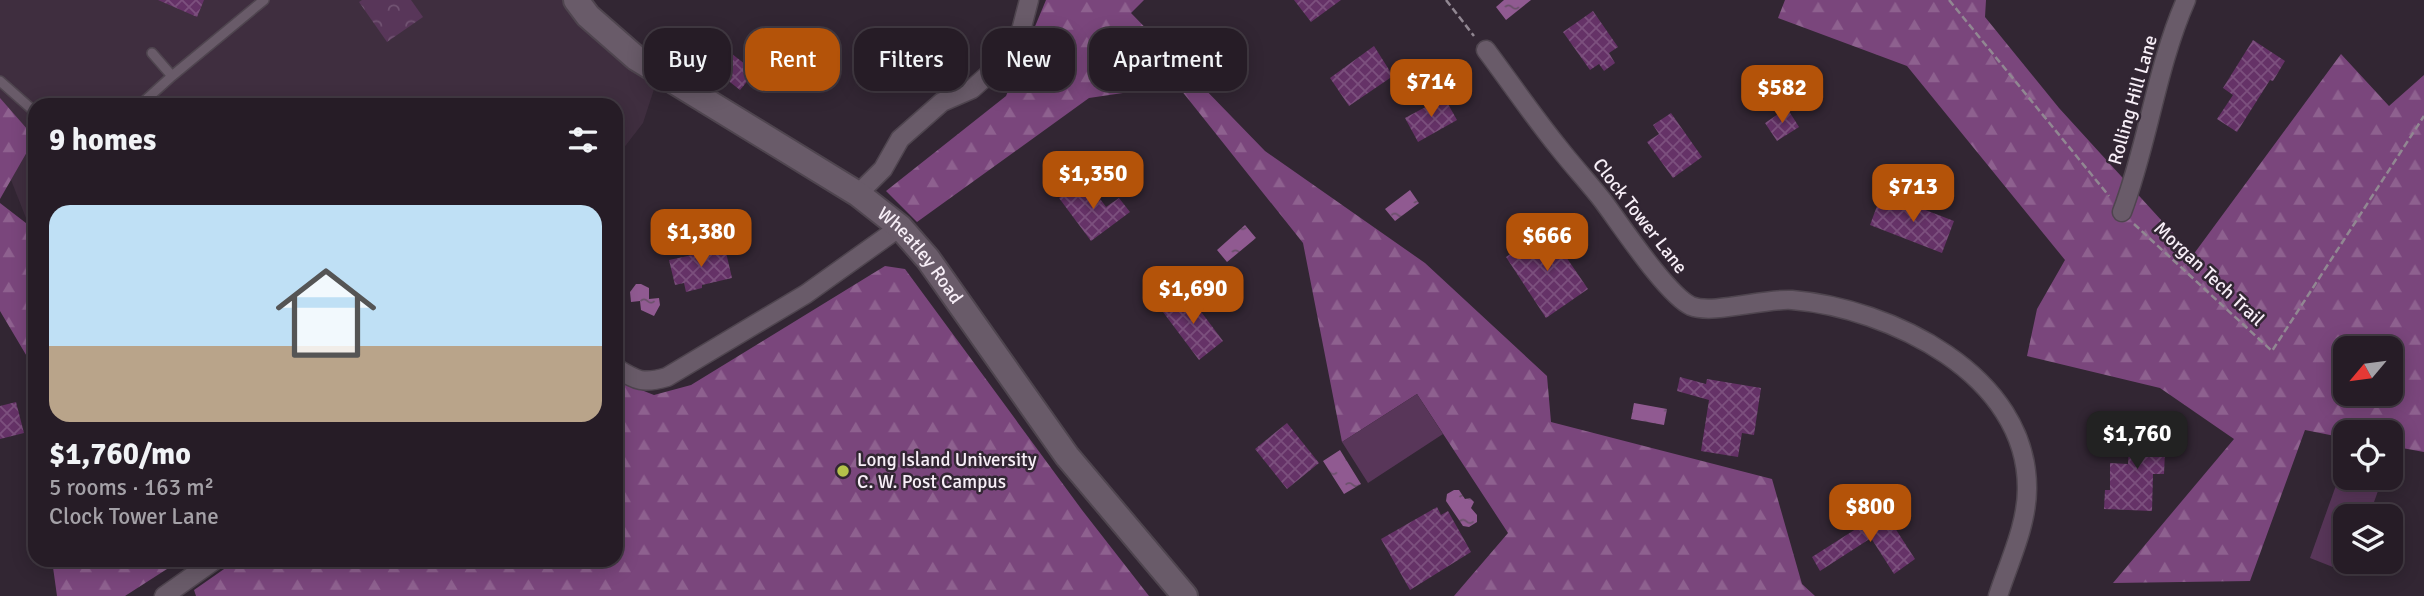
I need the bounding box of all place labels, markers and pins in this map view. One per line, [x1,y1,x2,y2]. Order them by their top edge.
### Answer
pin: $714 [1390,60,1472,119]
pin: $582 [1741,66,1823,125]
pin: $1,350 [1036,152,1150,211]
pin: $713 [1872,164,1954,224]
pin: $1,380 [644,210,758,269]
pin: $666 [1506,214,1588,273]
pin: $1,690 [1136,266,1250,326]
pin: $1,760 [2080,412,2194,471]
place label: Long Island University C. W. Post Campus [857,448,1037,494]
marker: Long Island University C. W. Post Campus [835,463,851,479]
pin: $800 [1829,484,1911,544]

